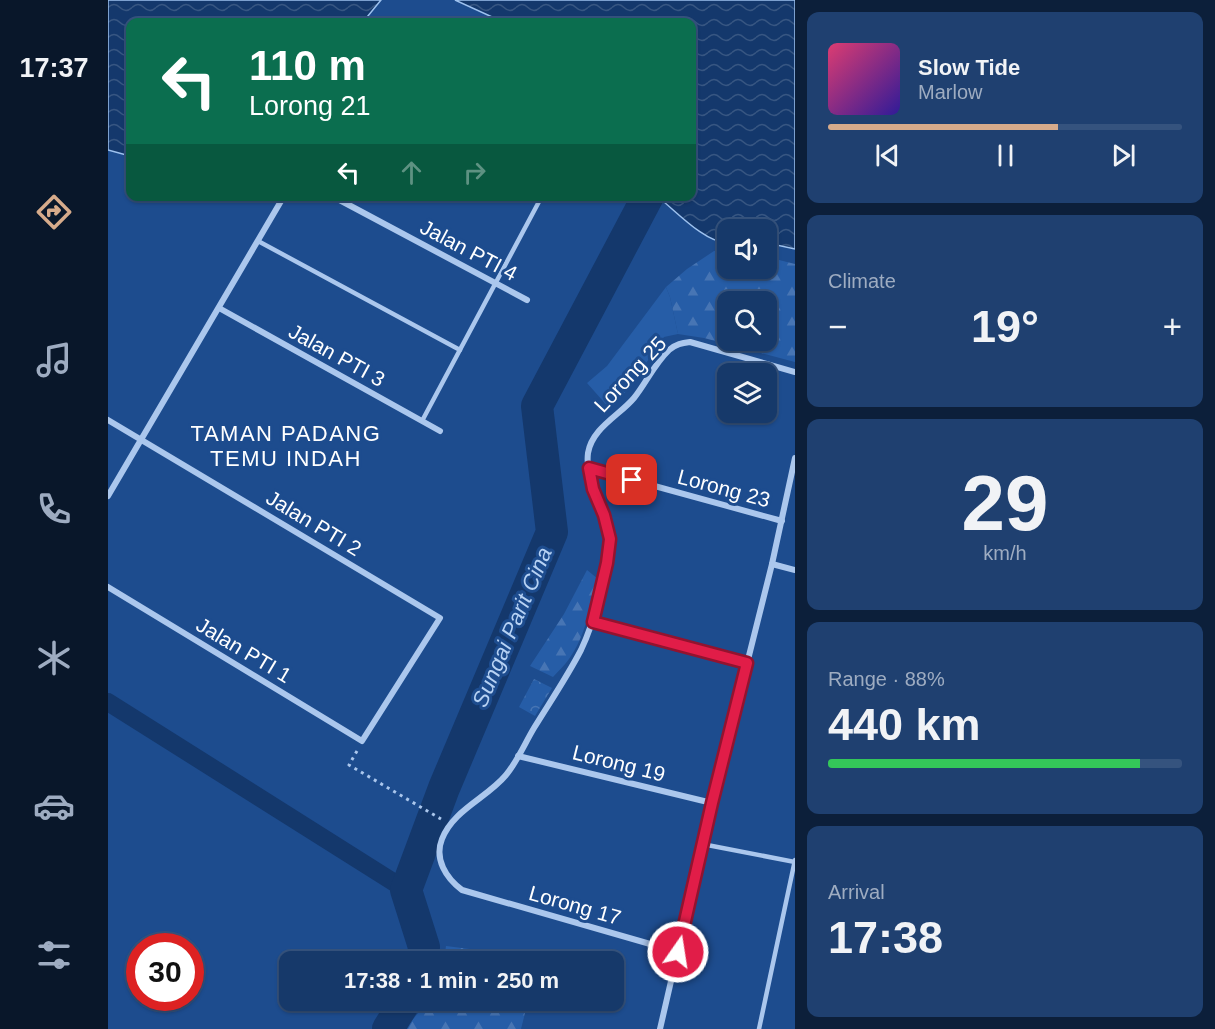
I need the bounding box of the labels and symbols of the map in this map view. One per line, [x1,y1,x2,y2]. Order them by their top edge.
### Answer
street label: Jalan PTI 4 [417,215,522,285]
street label: Jalan PTI 3 [285,319,389,391]
street label: Lorong 25 [589,332,671,416]
district label: TAMAN PADANG TEMU INDAH [191,421,381,471]
pin [606,454,657,505]
street label: Lorong 23 [675,465,773,511]
street label: Jalan PTI 2 [263,486,365,560]
water label: Sungai Parit Cina [467,543,557,711]
street label: Jalan PTI 1 [193,613,295,687]
street label: Lorong 19 [570,740,668,786]
street label: Lorong 17 [526,881,624,929]
position arrow [646,920,710,984]
speed limit sign: 30 [126,933,204,1011]

